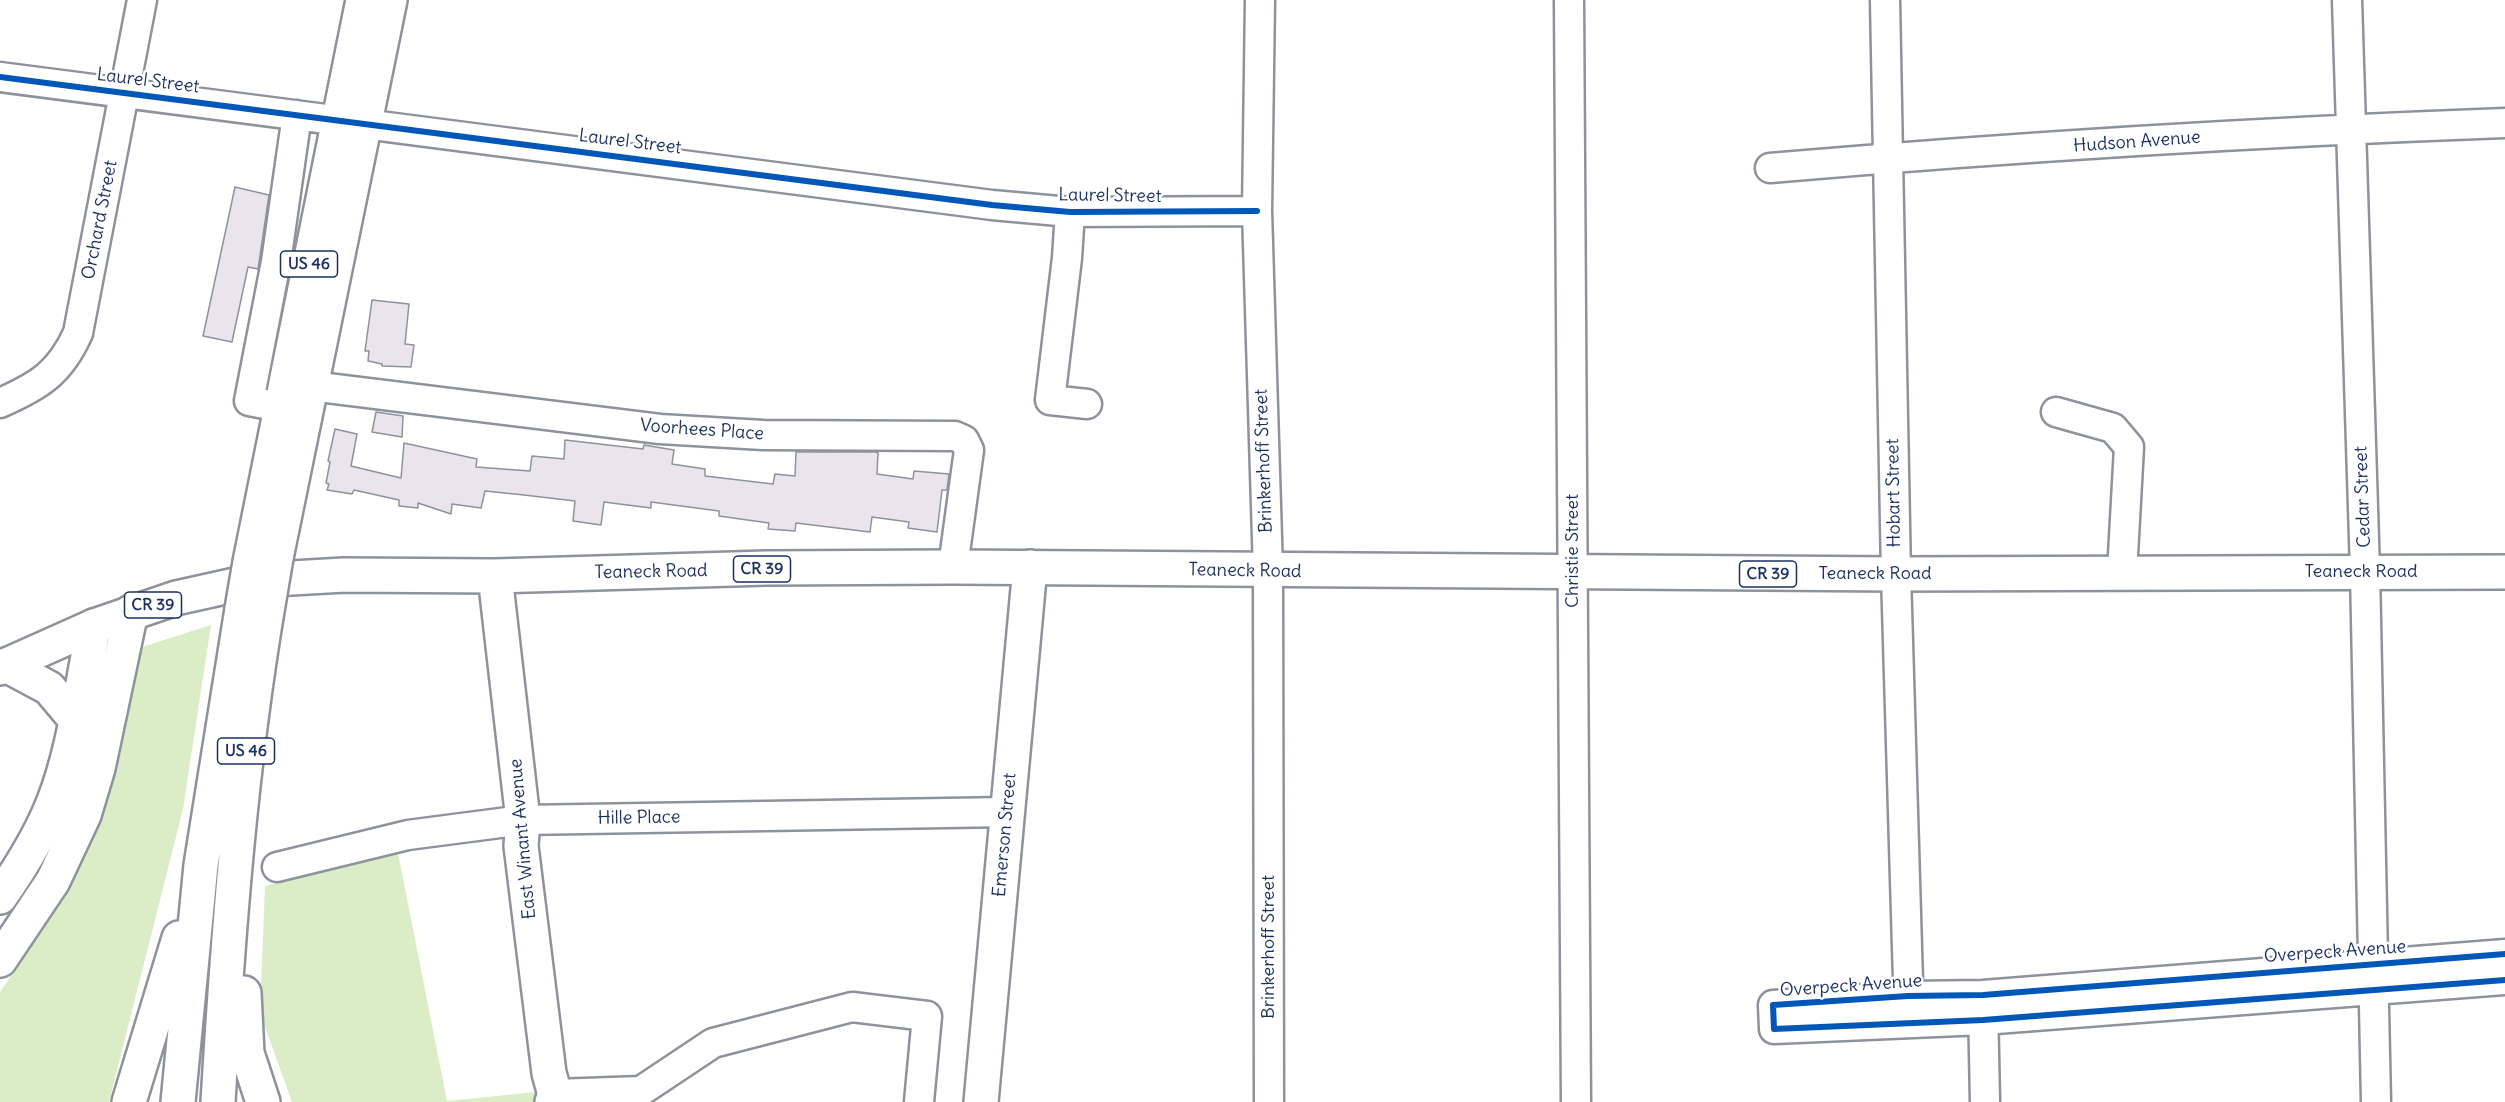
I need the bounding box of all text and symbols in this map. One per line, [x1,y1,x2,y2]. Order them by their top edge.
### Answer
street label: Laurel Street [95,64,201,98]
street label: Laurel Street [577,125,683,159]
street label: Hudson Avenue [2073,127,2201,157]
street label: Orchard Street [78,159,122,281]
street label: Laurel Street [1058,184,1162,208]
road number: US 46 [280,251,338,277]
street label: Brinkerhoff Street [1251,389,1277,533]
street label: Voorhees Place [639,415,765,445]
street label: Hobart Street [1882,438,1906,548]
street label: Cedar Street [2350,446,2376,548]
street label: Christie Street [1562,494,1584,608]
road number: CR 39 [734,556,790,582]
street label: Teaneck Road [1188,559,1302,583]
street label: Teaneck Road [594,560,708,584]
road number: CR 39 [1740,561,1796,587]
street label: Teaneck Road [2304,561,2418,583]
street label: Teaneck Road [1818,563,1932,585]
road number: CR 39 [124,592,182,618]
road number: US 46 [218,738,274,764]
street label: East Winant Avenue [505,758,541,920]
street label: Emerson Street [989,772,1021,898]
street label: Hille Place [598,806,680,830]
street label: Brinkerhoff Street [1258,875,1280,1019]
street label: Overpeck Avenue [2263,936,2407,968]
street label: Overpeck Avenue [1779,970,1923,1002]

